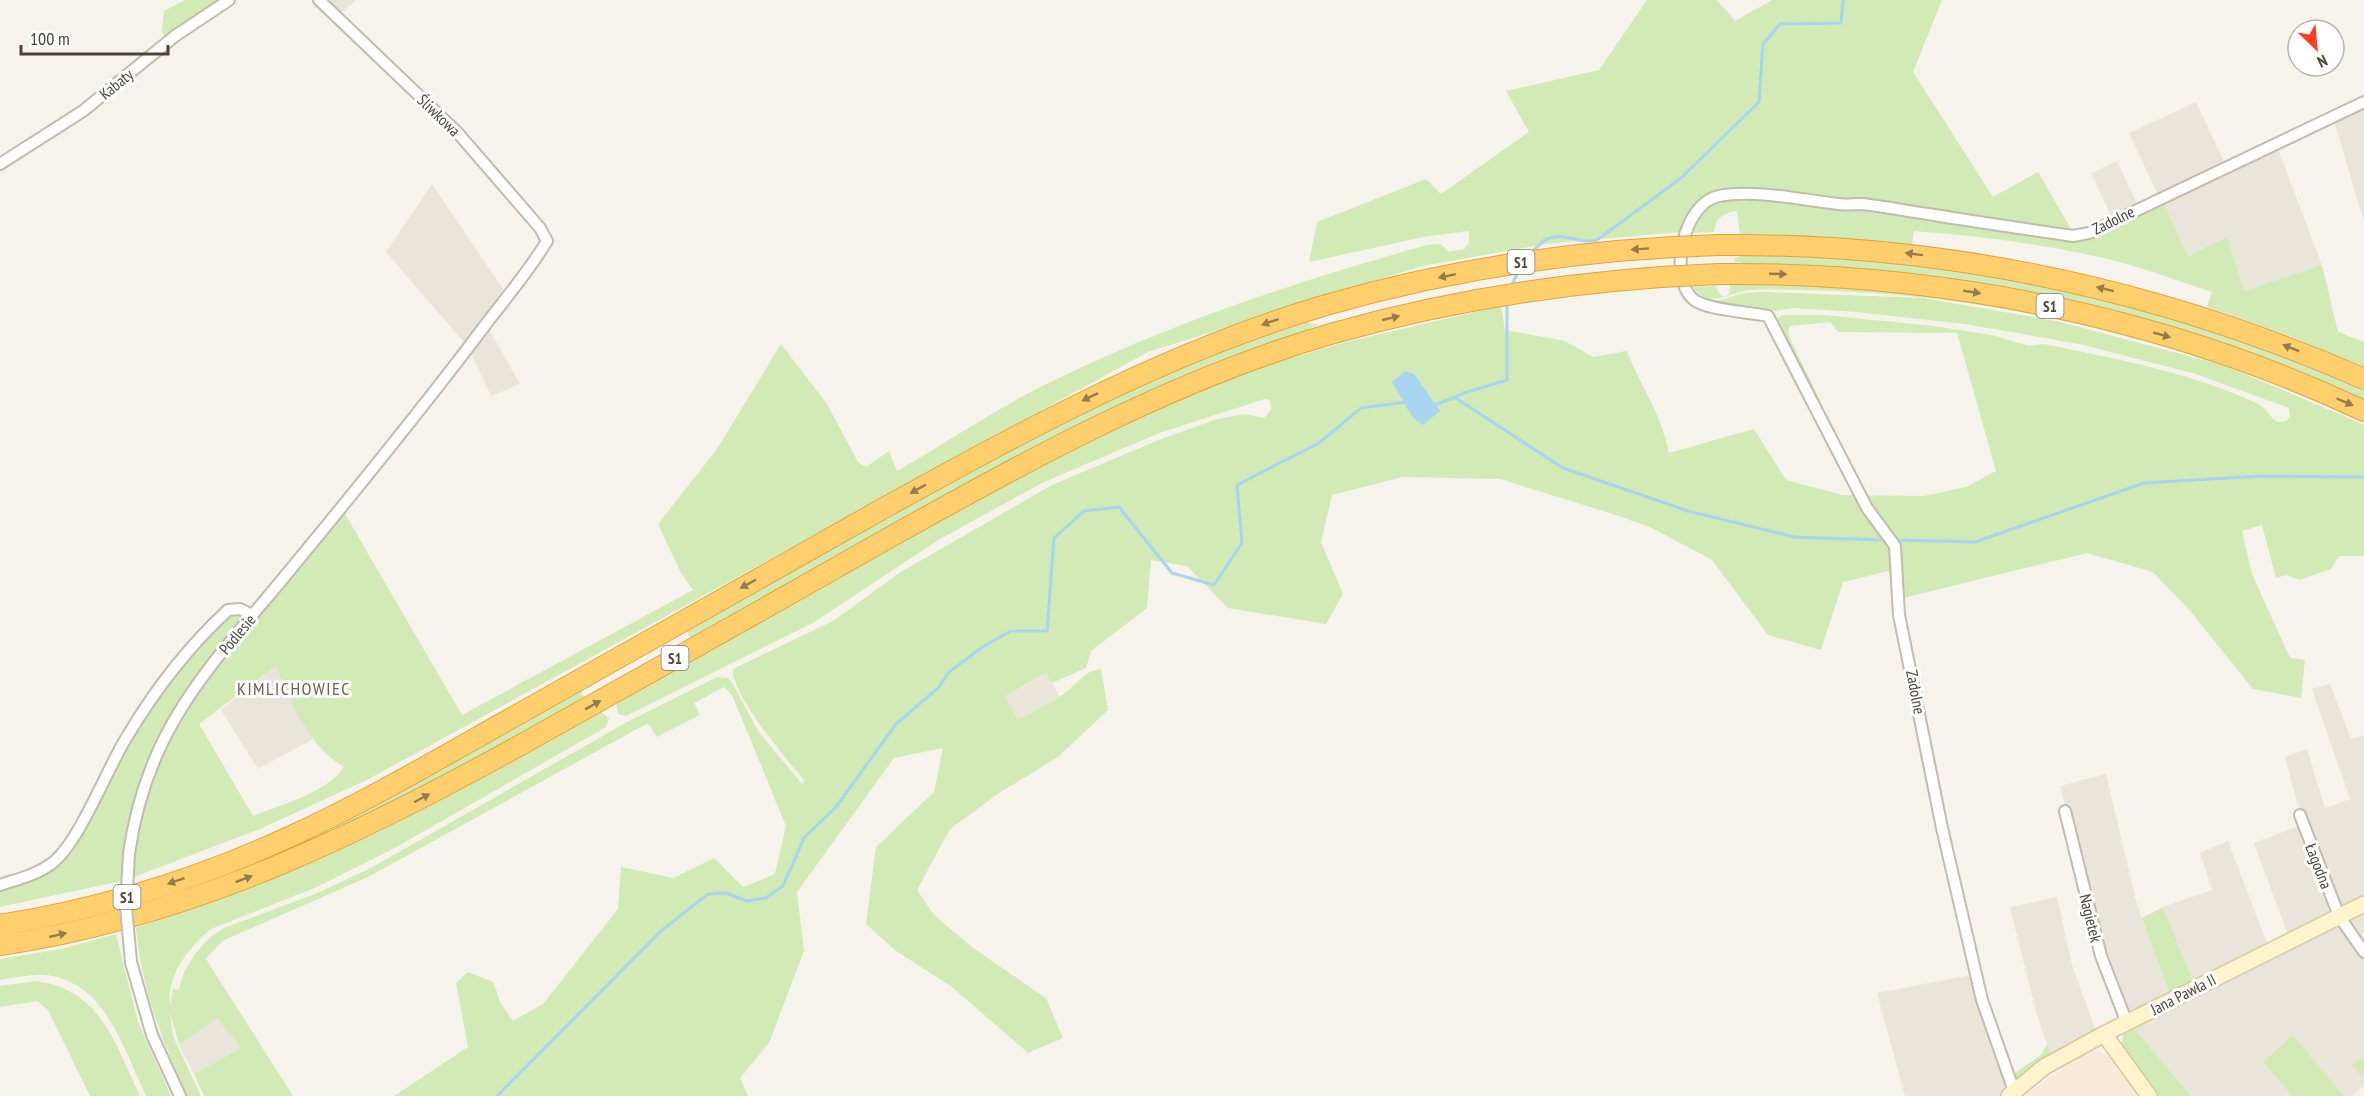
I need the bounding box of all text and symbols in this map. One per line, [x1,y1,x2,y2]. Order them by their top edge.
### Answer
scale bar [21,18,168,56]
north arrow [2286,18,2346,78]
text: 100 m [30,27,70,50]
text: N [2314,51,2331,72]
street label: Kabaty [95,64,137,104]
street label: Śliwkowa [413,90,465,140]
street label: Zadolne [2089,201,2137,239]
one-way arrow [1630,244,1649,253]
road number: S1 [1508,250,1534,274]
one-way arrow [1904,250,1923,259]
one-way arrow [1768,269,1787,279]
one-way arrow [1437,271,1456,281]
one-way arrow [2096,283,2114,293]
one-way arrow [1963,287,1982,296]
road number: S1 [2036,294,2064,318]
one-way arrow [1382,312,1400,322]
one-way arrow [1261,318,1279,328]
one-way arrow [2153,330,2171,340]
one-way arrow [2282,343,2300,352]
one-way arrow [1082,392,1099,401]
one-way arrow [2336,397,2354,407]
one-way arrow [910,484,927,494]
one-way arrow [740,579,757,589]
street label: Podlesie [214,610,260,658]
road number: S1 [662,646,688,670]
street label: Zadolne [1902,668,1930,716]
district label: KIMLICHOWIEC [237,677,351,700]
one-way arrow [585,700,602,710]
one-way arrow [413,793,430,803]
street label: Łagodna [2301,840,2337,892]
one-way arrow [235,874,253,883]
one-way arrow [167,877,185,887]
road number: S1 [114,885,140,909]
street label: Nagietek [2075,892,2107,945]
one-way arrow [48,929,67,939]
street label: Jana Pawła II [2146,969,2219,1019]

